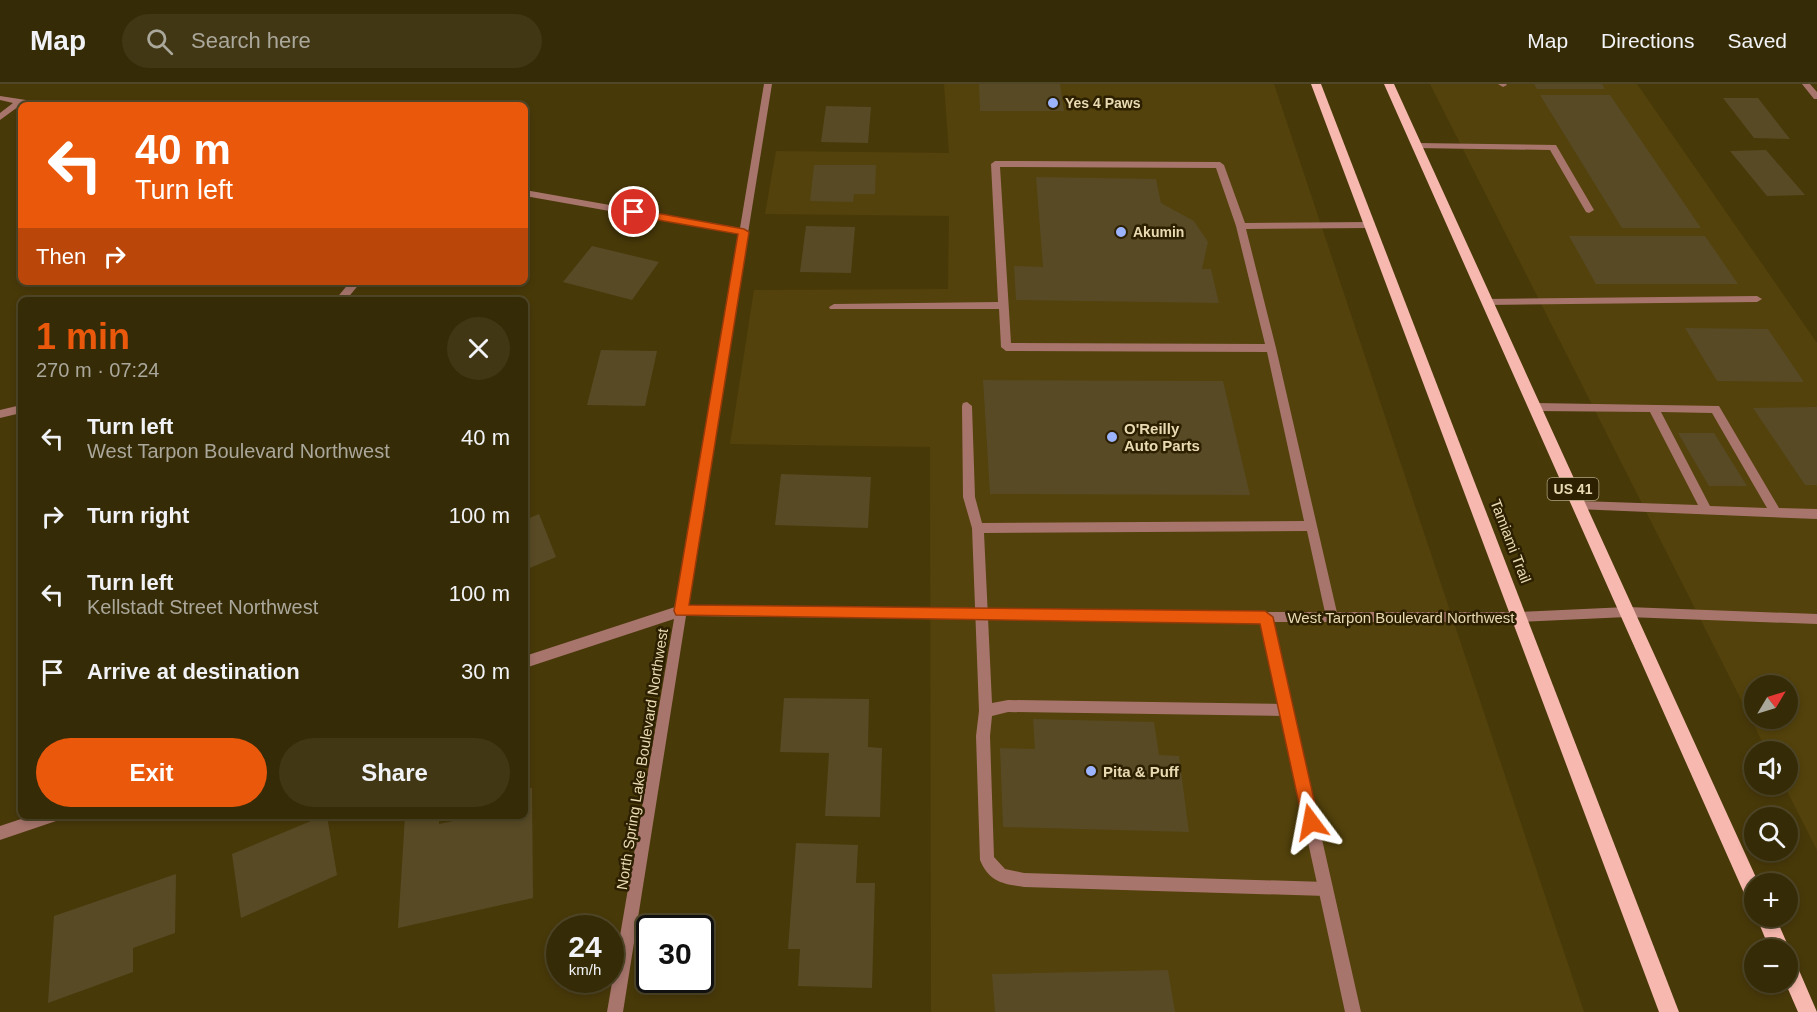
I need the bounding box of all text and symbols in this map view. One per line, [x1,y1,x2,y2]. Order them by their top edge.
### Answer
search box [122,14,542,68]
text: Map [30,25,86,56]
icon: search [143,25,176,58]
text: Search here [191,28,311,53]
text: Map [1527,29,1568,52]
text: Directions [1601,29,1694,52]
text: Saved [1727,29,1787,52]
place label: Yes 4 Paws [1065,95,1141,111]
marker: Yes 4 Paws [1046,96,1060,110]
icon: left [36,126,114,204]
text: 40 m [135,126,231,173]
text: Turn left [135,175,233,205]
pin [608,186,659,237]
icon: arrive [617,195,650,228]
place label: Akumin [1133,224,1184,240]
marker: Akumin [1114,225,1128,239]
icon: right [98,240,131,273]
text: Then [36,244,86,269]
text: 1 min [36,316,130,357]
button: close [447,317,510,380]
text: 270 m · 07:24 [36,359,159,381]
text: Turn left [87,414,173,439]
place label: O'Reilly Auto Parts [1124,420,1200,454]
icon: left [36,422,69,455]
text: 40 m [461,425,510,450]
marker: O'Reilly Auto Parts [1105,430,1119,444]
text: West Tarpon Boulevard Northwest [87,440,390,462]
road number: US 41 [1548,478,1598,500]
street label: Tamiami Trail [1487,497,1535,585]
icon: right [36,500,69,533]
text: Turn right [87,503,189,528]
text: 100 m [449,503,510,528]
text: Turn left [87,570,173,595]
icon: left [36,578,69,611]
text: 100 m [449,581,510,606]
text: Kellstadt Street Northwest [87,596,318,618]
street label: West Tarpon Boulevard Northwest [1287,609,1515,626]
street label: North Spring Lake Boulevard Northwest [613,626,671,891]
icon: arrive [36,656,69,689]
text: Arrive at destination [87,659,300,684]
text: 30 m [461,659,510,684]
north arrow [1744,675,1798,729]
map controls [1744,675,1798,993]
button: Exit [36,738,267,807]
button: Share [279,738,510,807]
button: sound [1744,741,1798,795]
place label: Pita & Puff [1103,763,1180,780]
marker: Pita & Puff [1084,764,1098,778]
position arrow [1279,790,1343,854]
button: search [1744,807,1798,861]
button: + [1744,873,1798,927]
speed limit sign: 30 [636,915,714,993]
text: 24 [568,930,602,963]
button: − [1744,939,1798,993]
text: km/h [569,961,601,978]

